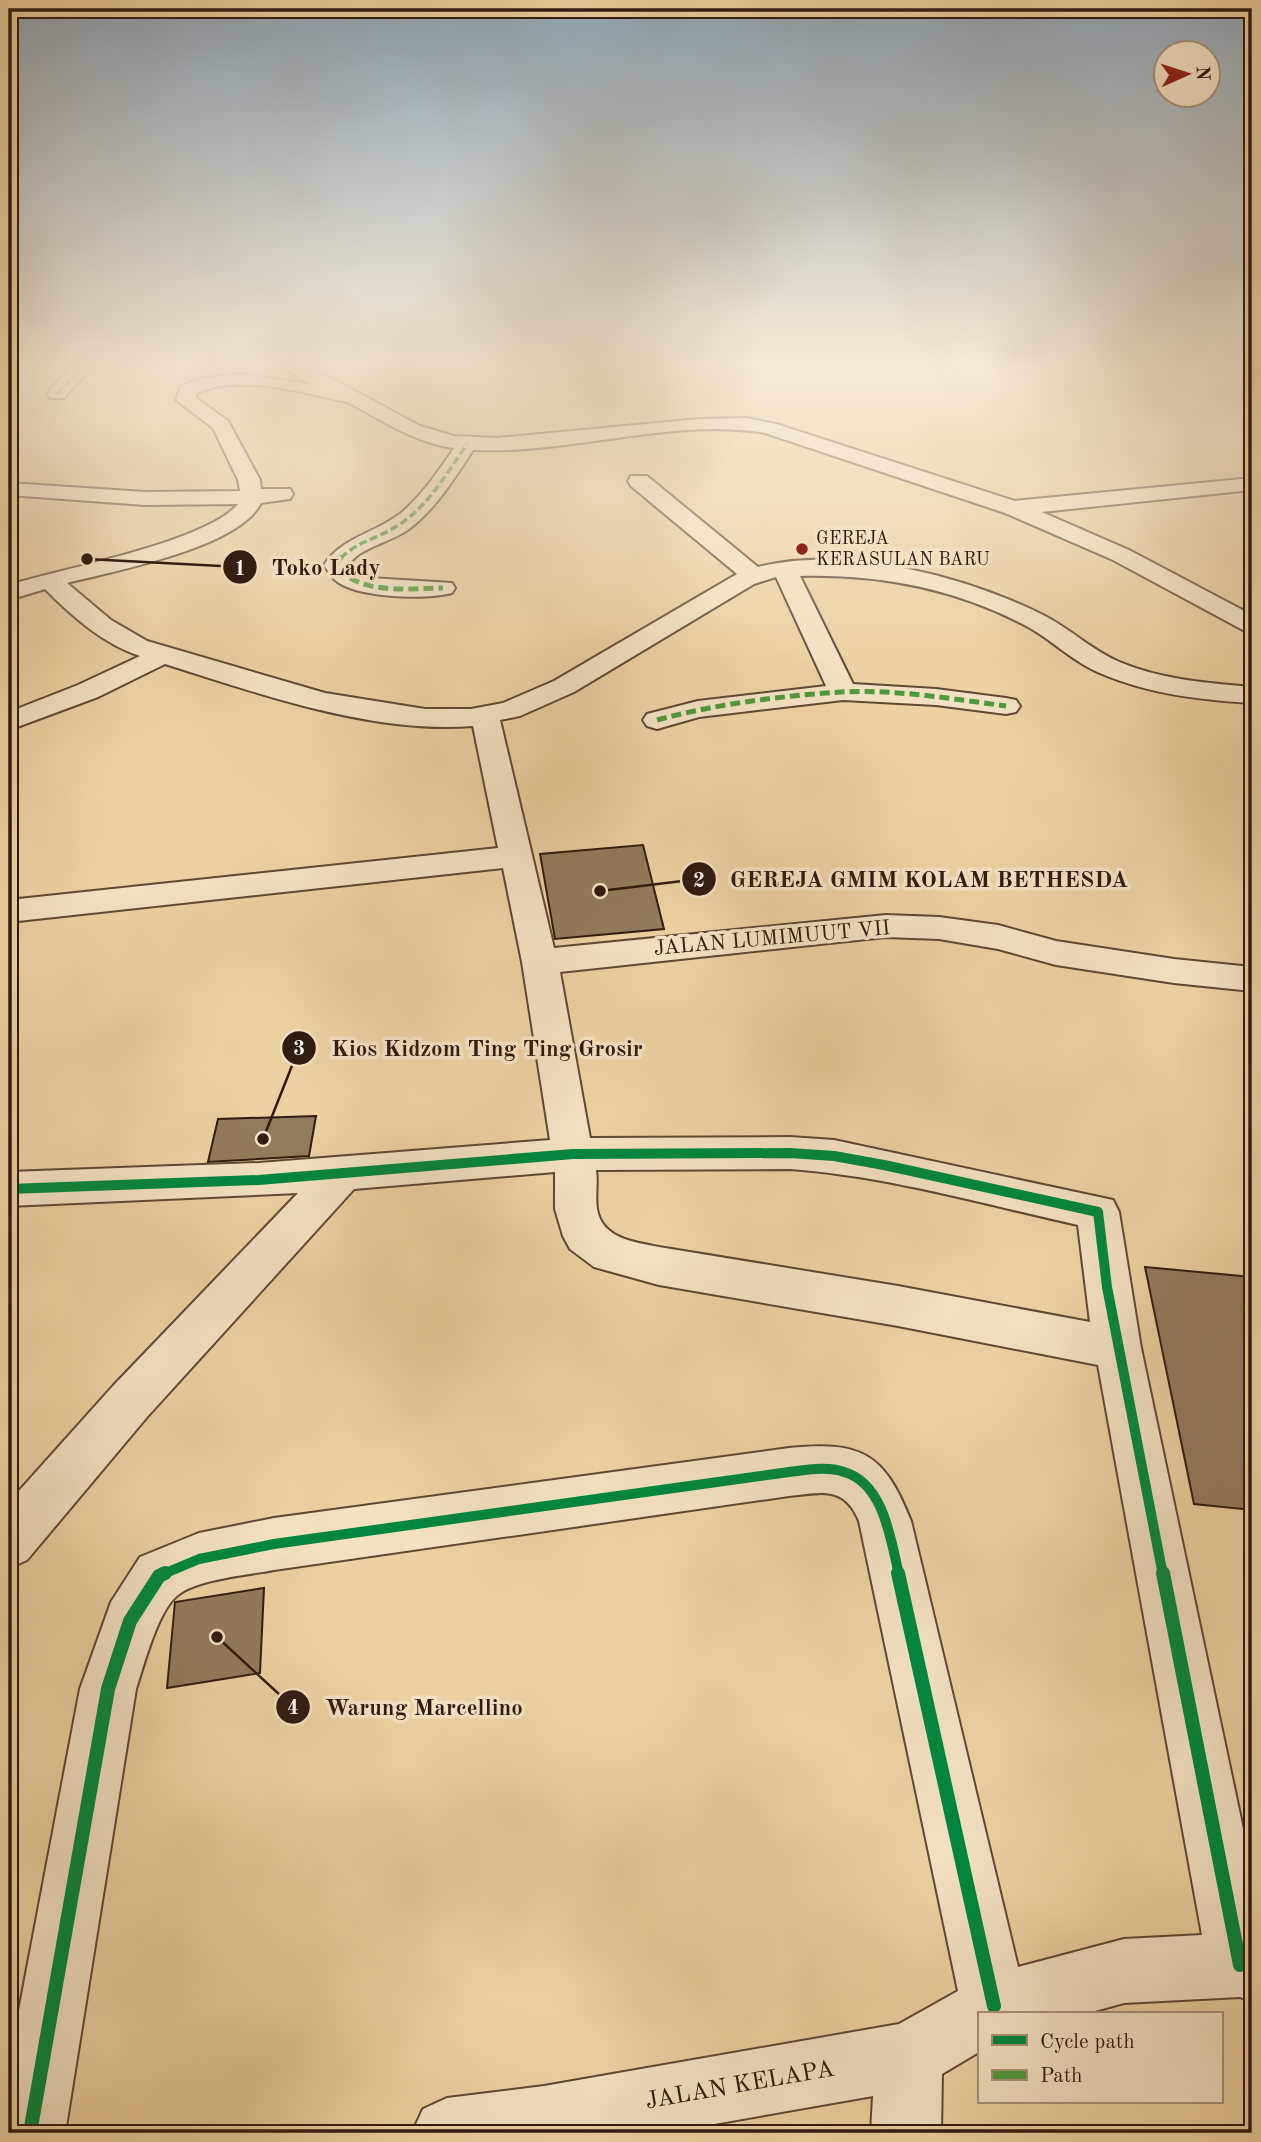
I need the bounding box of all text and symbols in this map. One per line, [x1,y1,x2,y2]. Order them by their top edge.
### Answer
north arrow [1152,38,1222,108]
text: N [1192,65,1211,81]
place label: GEREJA KERASULAN BARU [816,530,990,569]
marker: GEREJA KERASULAN BARU [794,541,810,557]
callout: Toko Lady [223,545,395,589]
text: Toko Lady [271,557,381,580]
text: 1 [234,559,246,580]
callout: GEREJA GMIM KOLAM BETHESDA [681,857,1142,901]
text: GEREJA GMIM KOLAM BETHESDA [730,869,1128,892]
text: 2 [693,871,705,892]
street label: JALAN LUMIMUUT VII [653,918,891,960]
callout: Kios Kidzom Ting Ting Grosir [282,1026,656,1070]
text: Kios Kidzom Ting Ting Grosir [331,1038,643,1061]
text: 3 [293,1039,305,1060]
callout: Warung Marcellino [276,1685,536,1729]
text: Warung Marcellino [325,1697,523,1720]
text: 4 [287,1698,299,1719]
legend [978,2012,1222,2104]
text: Cycle path [1040,2032,1135,2053]
street label: JALAN KELAPA [644,2058,836,2114]
text: Path [1040,2066,1083,2087]

